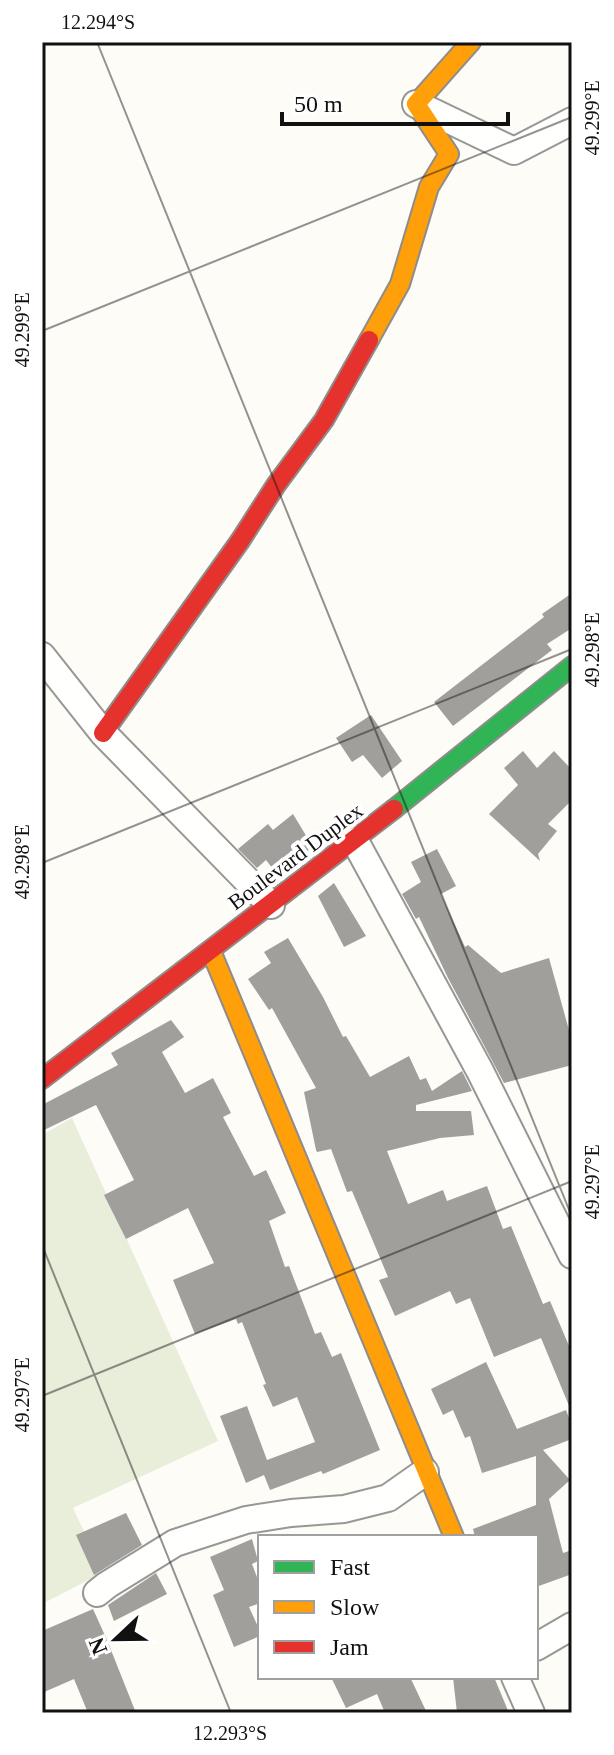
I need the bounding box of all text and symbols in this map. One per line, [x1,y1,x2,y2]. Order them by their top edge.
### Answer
text: 12.294°S [61,11,135,33]
scale bar [282,76,508,126]
text: 49.299°E [581,80,603,156]
text: 50 m [294,91,343,117]
text: 49.299°E [11,292,33,368]
text: 49.298°E [581,612,603,688]
street label: Boulevard Duplex [223,798,367,915]
text: 49.298°E [11,824,33,900]
text: 49.297°E [581,1144,603,1220]
text: 49.297°E [11,1357,33,1433]
legend [258,1535,538,1679]
text: Fast [330,1554,370,1580]
text: Slow [330,1594,380,1620]
north arrow [76,1599,156,1679]
text: N [83,1634,112,1658]
text: Jam [330,1634,369,1660]
text: 12.293°S [193,1722,267,1744]

